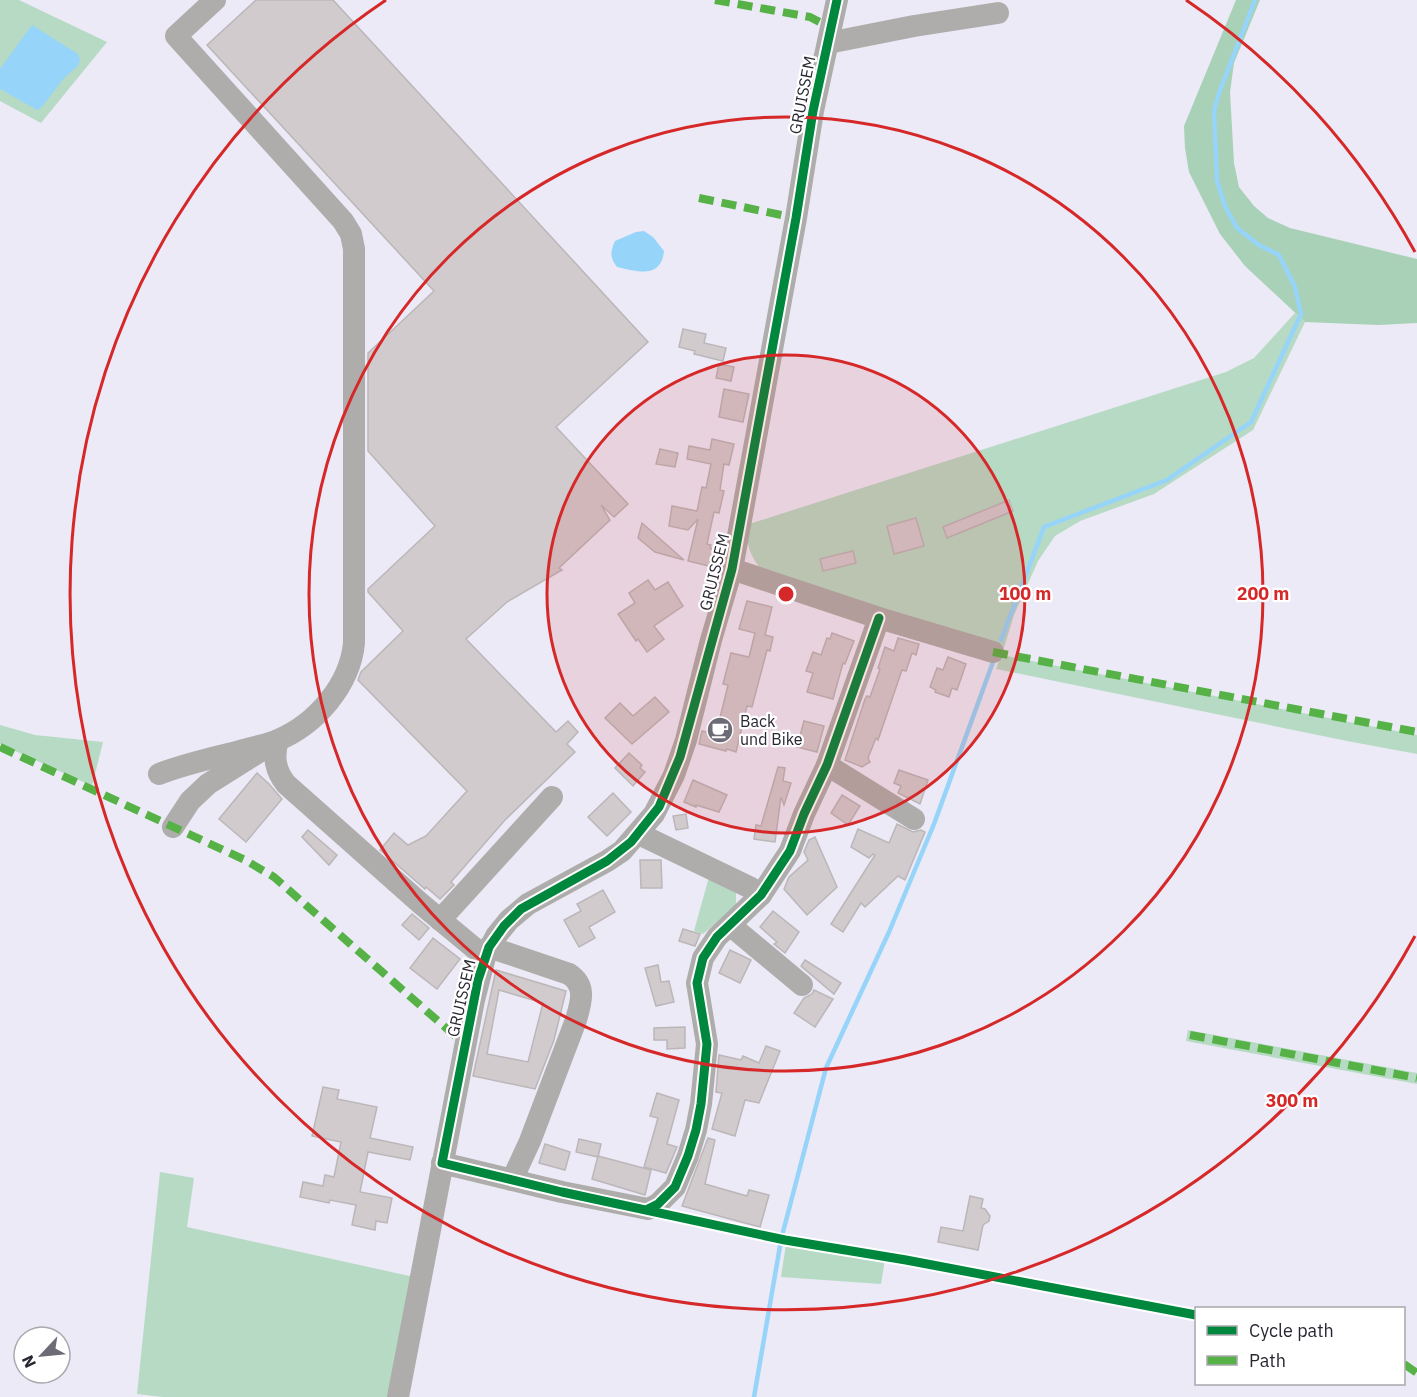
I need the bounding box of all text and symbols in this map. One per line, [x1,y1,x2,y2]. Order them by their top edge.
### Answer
street label: GRUISSEM [785,54,819,136]
street label: GRUISSEM [695,531,733,613]
text: 100 m [999,582,1051,605]
text: 200 m [1237,582,1289,605]
centre of rings [776,584,796,604]
place label: Back und Bike [740,711,803,749]
cafe icon: Back und Bike [705,715,735,745]
street label: GRUISSEM [442,957,480,1039]
text: 300 m [1266,1089,1318,1112]
legend [1195,1307,1405,1385]
text: Cycle path [1249,1319,1334,1342]
north arrow [12,1325,72,1385]
text: Path [1249,1349,1286,1372]
text: N [17,1352,40,1371]

